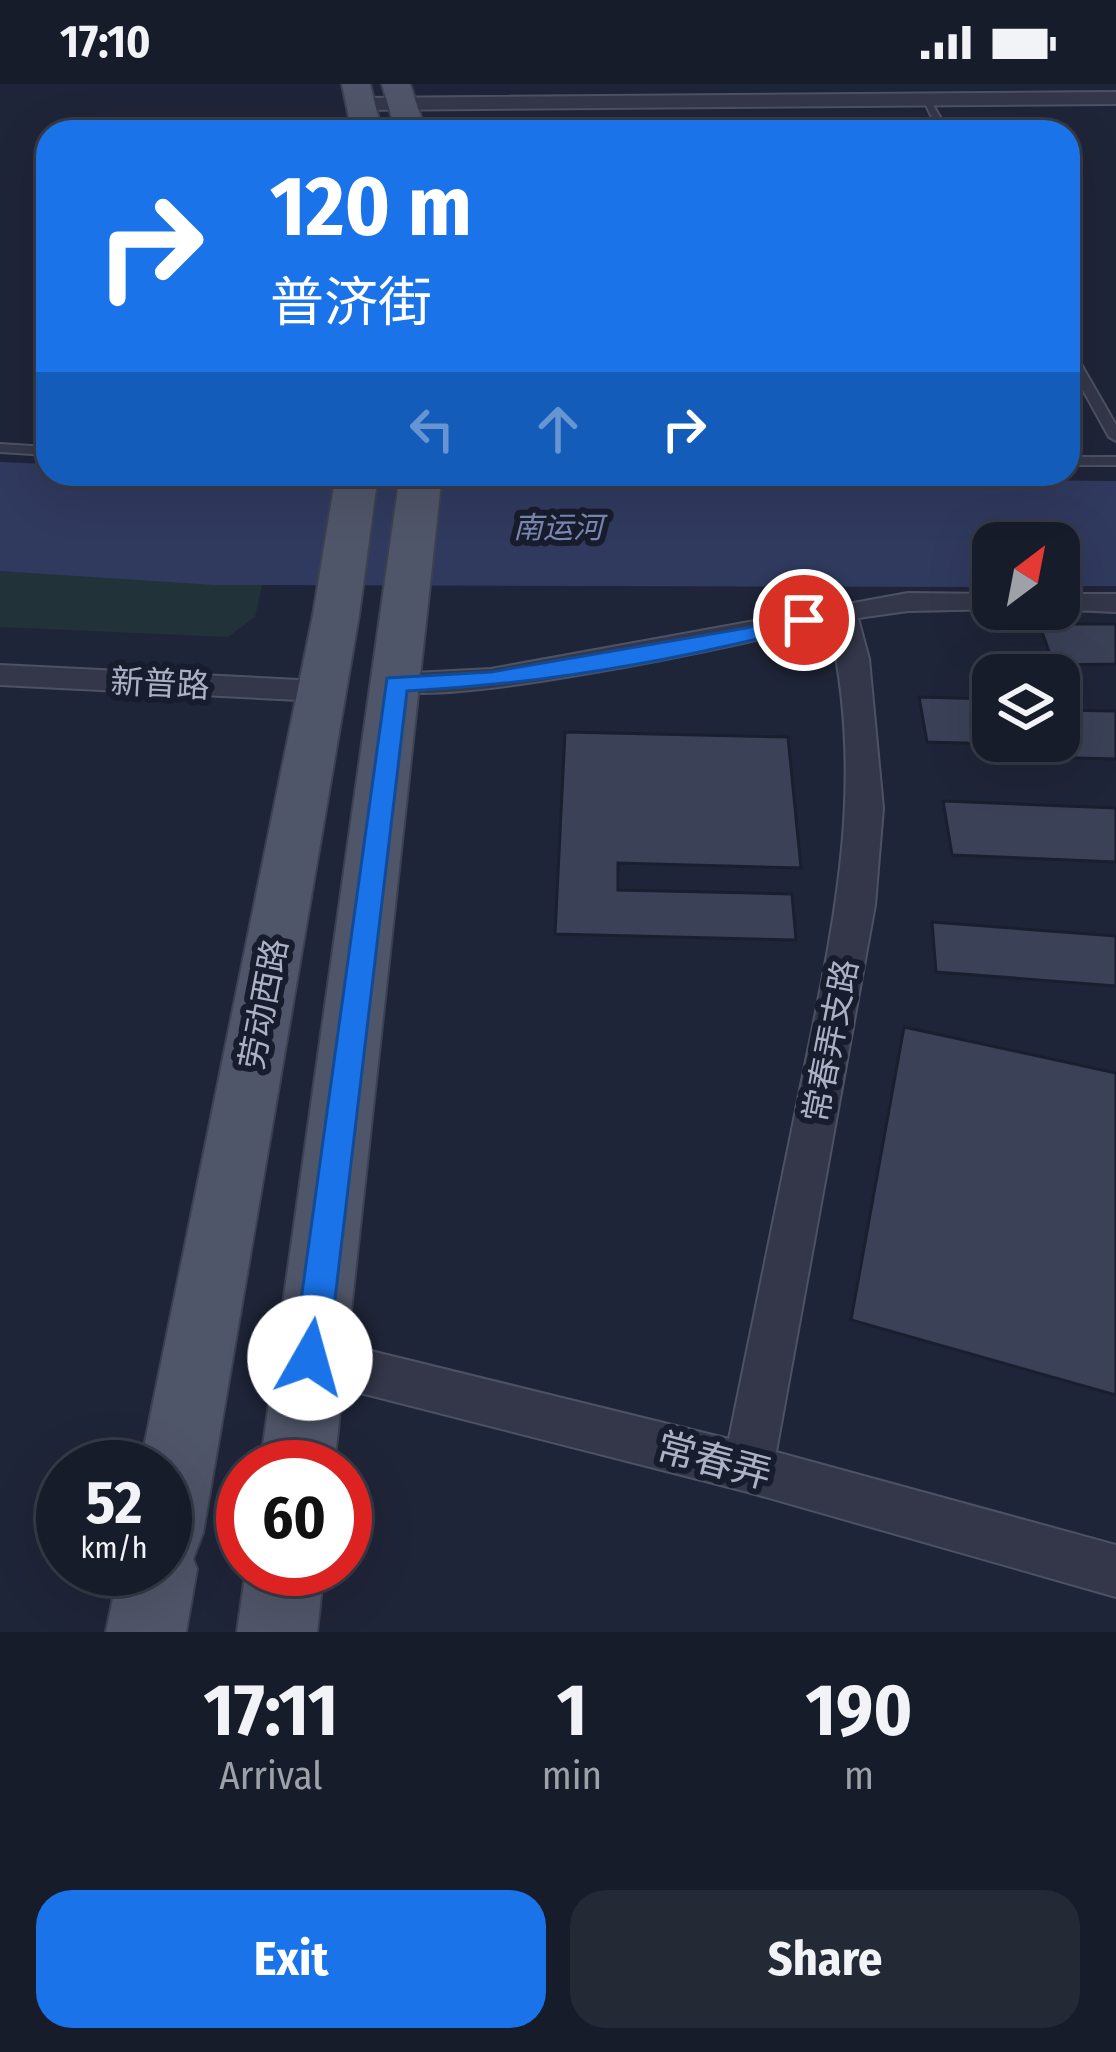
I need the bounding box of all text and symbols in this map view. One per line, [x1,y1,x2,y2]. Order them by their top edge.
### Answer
text: 17:10 [60,15,151,69]
text: 120 m [270,156,472,257]
icon: right [72,168,228,324]
text: 普济街 [270,271,432,335]
icon: left [399,396,465,462]
icon: ahead [525,396,591,462]
icon: right [651,396,717,462]
water label: 南运河 [513,510,608,546]
north arrow [972,522,1080,630]
map controls [972,522,1080,762]
pin [753,569,855,671]
icon: arrive [771,587,837,653]
button: layers [972,654,1080,762]
street label: 新普路 [110,661,210,707]
street label: 劳动西路 [232,935,296,1073]
street label: 常春弄支路 [796,956,866,1126]
position arrow [247,1295,373,1421]
street label: 常春弄 [652,1424,776,1498]
speed limit sign: 60 [216,1440,372,1596]
text: 52 [86,1467,142,1539]
text: km/h [81,1530,147,1566]
text: 17:11 [203,1668,338,1754]
text: 1 [557,1668,587,1754]
text: 190 [806,1668,913,1754]
text: Arrival [219,1753,323,1799]
text: min [542,1753,602,1799]
text: m [844,1753,874,1799]
button: Exit [36,1890,546,2028]
button: Share [570,1890,1080,2028]

